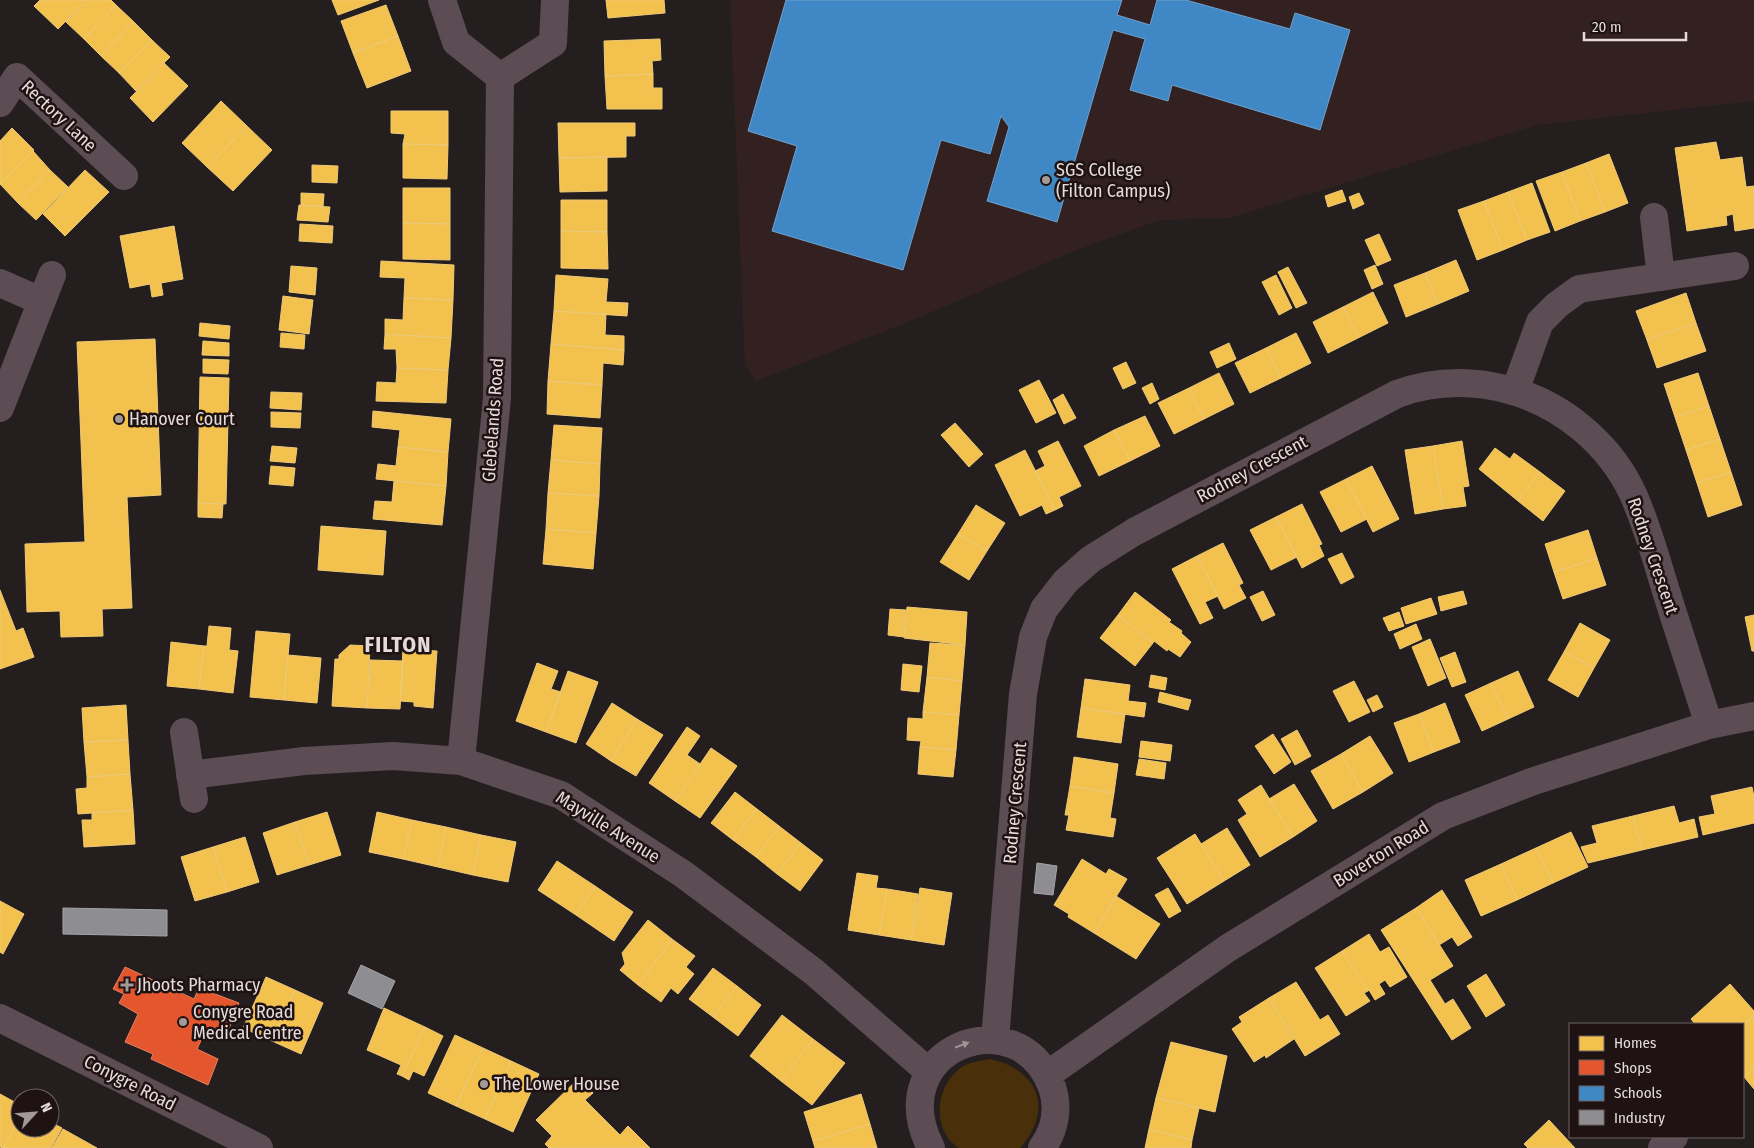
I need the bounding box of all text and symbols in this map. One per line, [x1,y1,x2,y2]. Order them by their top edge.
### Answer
scale bar [1584,10,1686,42]
text: 20 m [1592,18,1622,36]
street label: Rectory Lane [17,76,101,156]
place label: SGS College (Filton Campus) [1056,159,1170,202]
marker: SGS College (Filton Campus) [1040,174,1052,186]
street label: Glebelands Road [478,357,508,483]
place label: Hanover Court [129,408,235,430]
marker: Hanover Court [113,413,125,425]
street label: Rodney Crescent [1193,431,1311,507]
street label: Rodney Crescent [1623,495,1683,617]
district label: FILTON [365,631,431,658]
street label: Rodney Crescent [999,741,1031,865]
street label: Mayville Avenue [552,786,664,868]
street label: Boverton Road [1329,816,1433,892]
place label: Jhoots Pharmacy [137,974,260,996]
marker: Jhoots Pharmacy [121,979,133,991]
place label: Conygre Road Medical Centre [193,1001,302,1044]
marker: Conygre Road Medical Centre [177,1016,189,1028]
legend [1569,1023,1744,1138]
text: Homes [1614,1034,1656,1052]
one-way arrow [955,1041,969,1049]
street label: Conygre Road [80,1050,180,1116]
text: Shops [1614,1059,1652,1077]
place label: The Lower House [494,1073,620,1095]
marker: The Lower House [478,1078,490,1090]
text: Schools [1614,1084,1662,1102]
north arrow [10,1088,60,1138]
text: N [37,1100,56,1115]
text: Industry [1614,1109,1665,1127]

